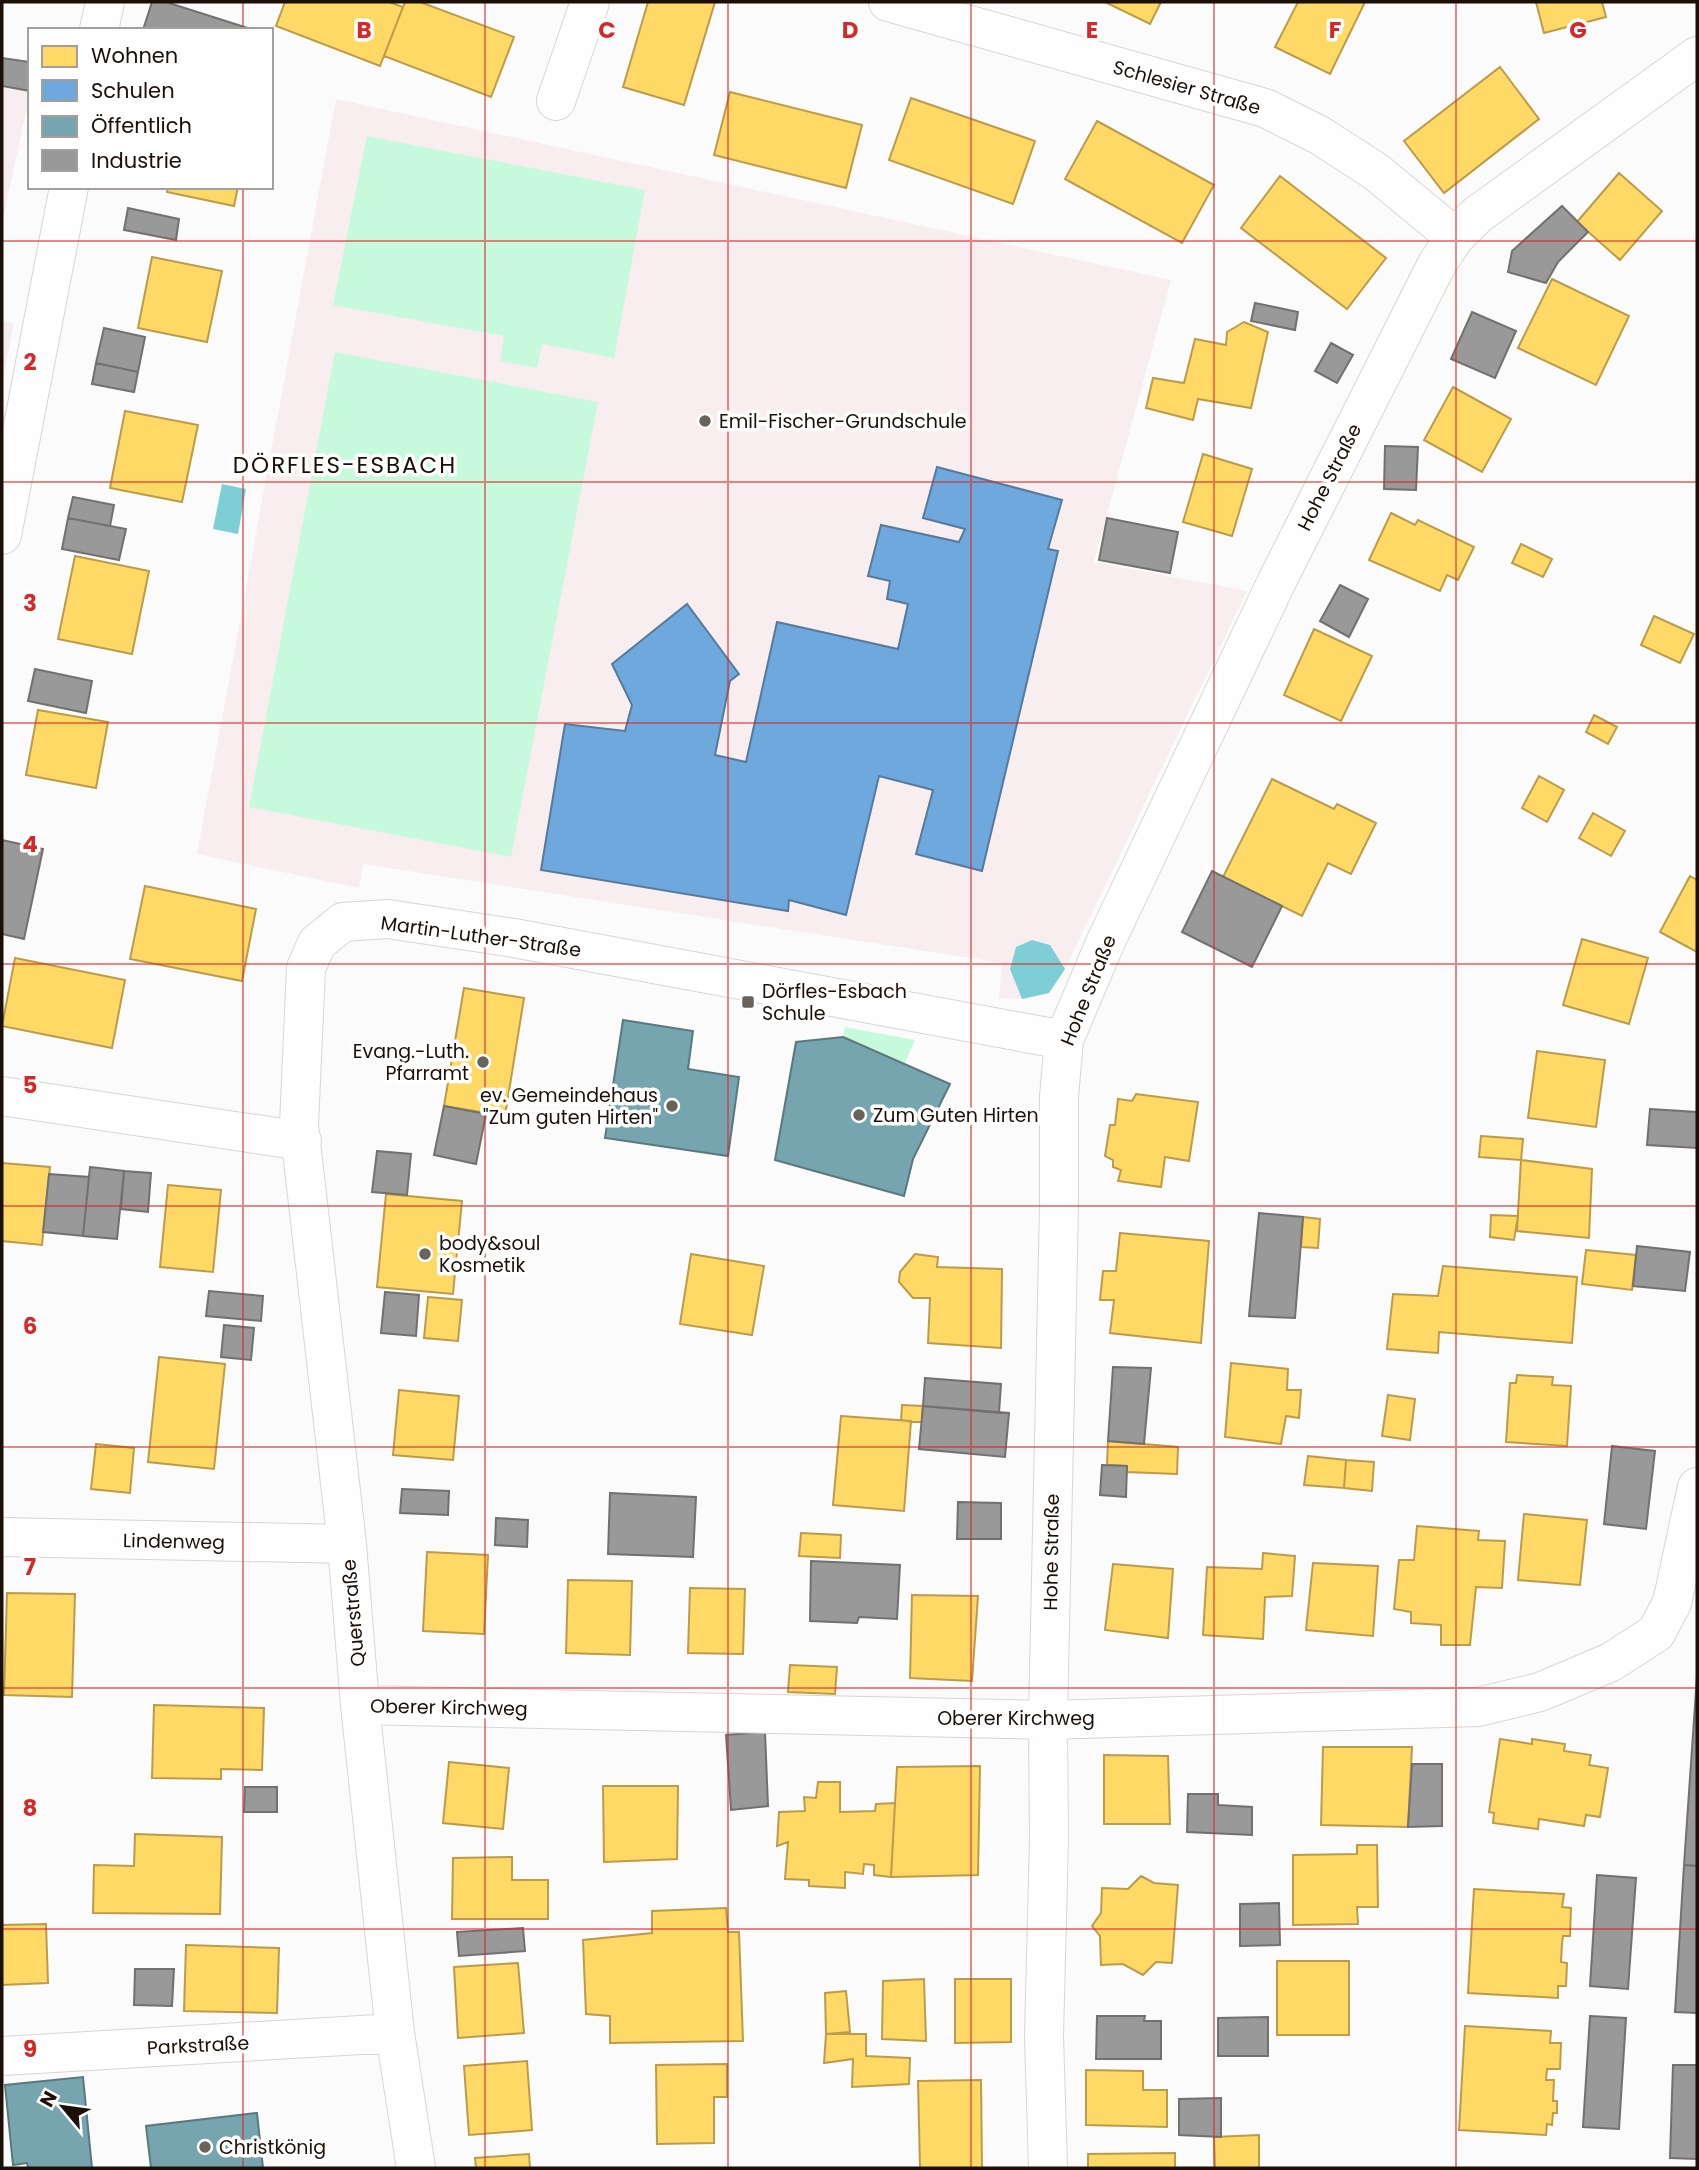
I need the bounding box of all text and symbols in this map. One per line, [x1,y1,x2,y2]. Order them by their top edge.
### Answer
text: B [356,14,372,46]
text: C [598,14,616,46]
text: D [842,14,858,46]
text: E [1086,14,1098,46]
text: F [1329,14,1341,46]
text: G [1569,14,1587,46]
legend [28,28,273,189]
text: Wohnen [91,41,178,70]
street label: Schlesier Straße [1110,53,1264,121]
text: Schulen [91,76,175,105]
text: Öffentlich [91,111,192,140]
text: Industrie [91,146,182,175]
text: 2 [23,346,37,378]
place label: Emil-Fischer-Grundschule [719,408,967,435]
marker: Emil-Fischer-Grundschule [697,413,713,429]
street label: Hohe Straße [1291,419,1368,536]
district label: DÖRFLES-ESBACH [233,449,457,481]
text: 3 [23,587,37,619]
text: 4 [22,828,38,860]
street label: Martin-Luther-Straße [379,909,583,964]
street label: Hohe Straße [1054,931,1123,1050]
place label: Dörfles-Esbach Schule [762,978,907,1027]
marker: Dörfles-Esbach Schule [740,994,756,1010]
place label: Evang.-Luth. Pfarramt [353,1038,469,1087]
marker: Evang.-Luth. Pfarramt [475,1054,491,1070]
text: 5 [23,1069,37,1101]
place label: ev. Gemeindehaus "Zum guten Hirten" [480,1082,658,1131]
marker: ev. Gemeindehaus "Zum guten Hirten" [664,1098,680,1114]
place label: Zum Guten Hirten [873,1102,1039,1129]
marker: Zum Guten Hirten [851,1107,867,1123]
place label: body&soul Kosmetik [439,1230,541,1279]
marker: body&soul Kosmetik [417,1246,433,1262]
text: 6 [23,1310,37,1342]
street label: Hohe Straße [1037,1493,1066,1611]
street label: Lindenweg [123,1527,225,1556]
text: 7 [24,1551,36,1583]
street label: Querstraße [335,1558,372,1668]
street label: Oberer Kirchweg [370,1693,528,1722]
street label: Oberer Kirchweg [937,1705,1095,1732]
text: 8 [23,1792,37,1824]
street label: Parkstraße [146,2029,250,2062]
text: 9 [23,2033,37,2065]
north arrow [28,2072,98,2142]
text: N [33,2086,64,2112]
place label: Christkönig [219,2134,326,2161]
marker: Christkönig [197,2139,213,2155]

